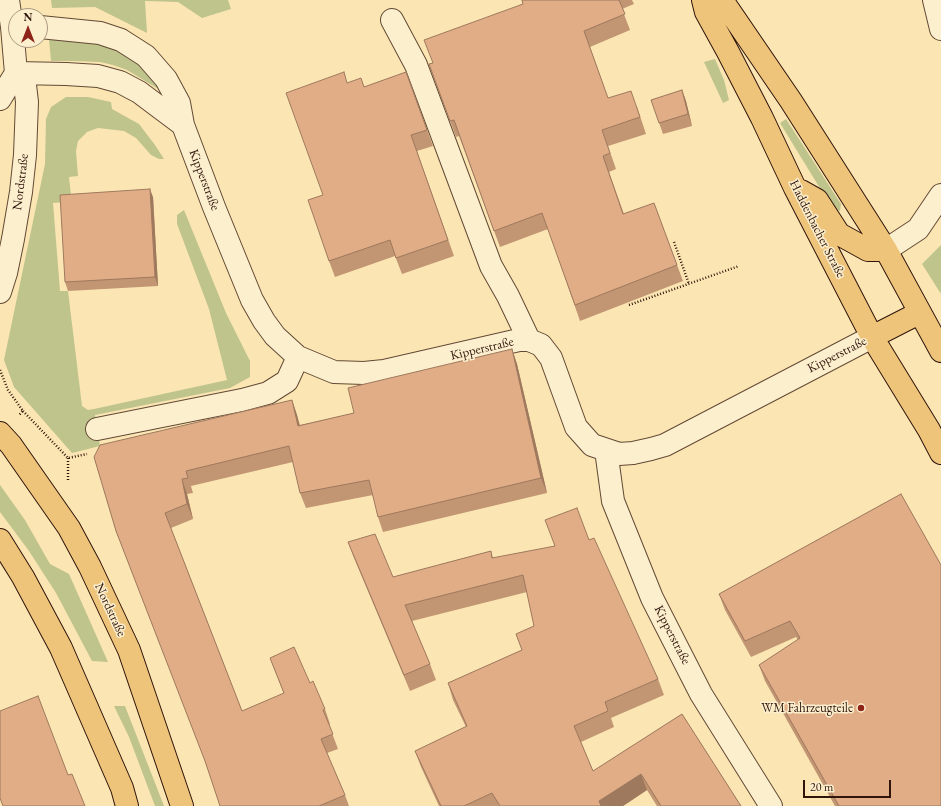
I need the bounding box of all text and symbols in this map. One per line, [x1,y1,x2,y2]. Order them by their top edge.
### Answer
north arrow [8,8,48,48]
text: N [24,10,32,24]
street label: Kipperstraße [185,147,223,213]
street label: Nordstraße [10,153,32,211]
street label: Haddenbacher Straße [786,177,848,281]
street label: Kipperstraße [805,333,869,377]
street label: Kipperstraße [449,334,515,364]
street label: Nordstraße [91,581,129,639]
street label: Kipperstraße [650,603,694,667]
place label: WM Fahrzeugteile [761,700,853,716]
marker: WM Fahrzeugteile [856,703,866,713]
scale bar [805,772,893,798]
text: 20 m [810,779,833,795]

